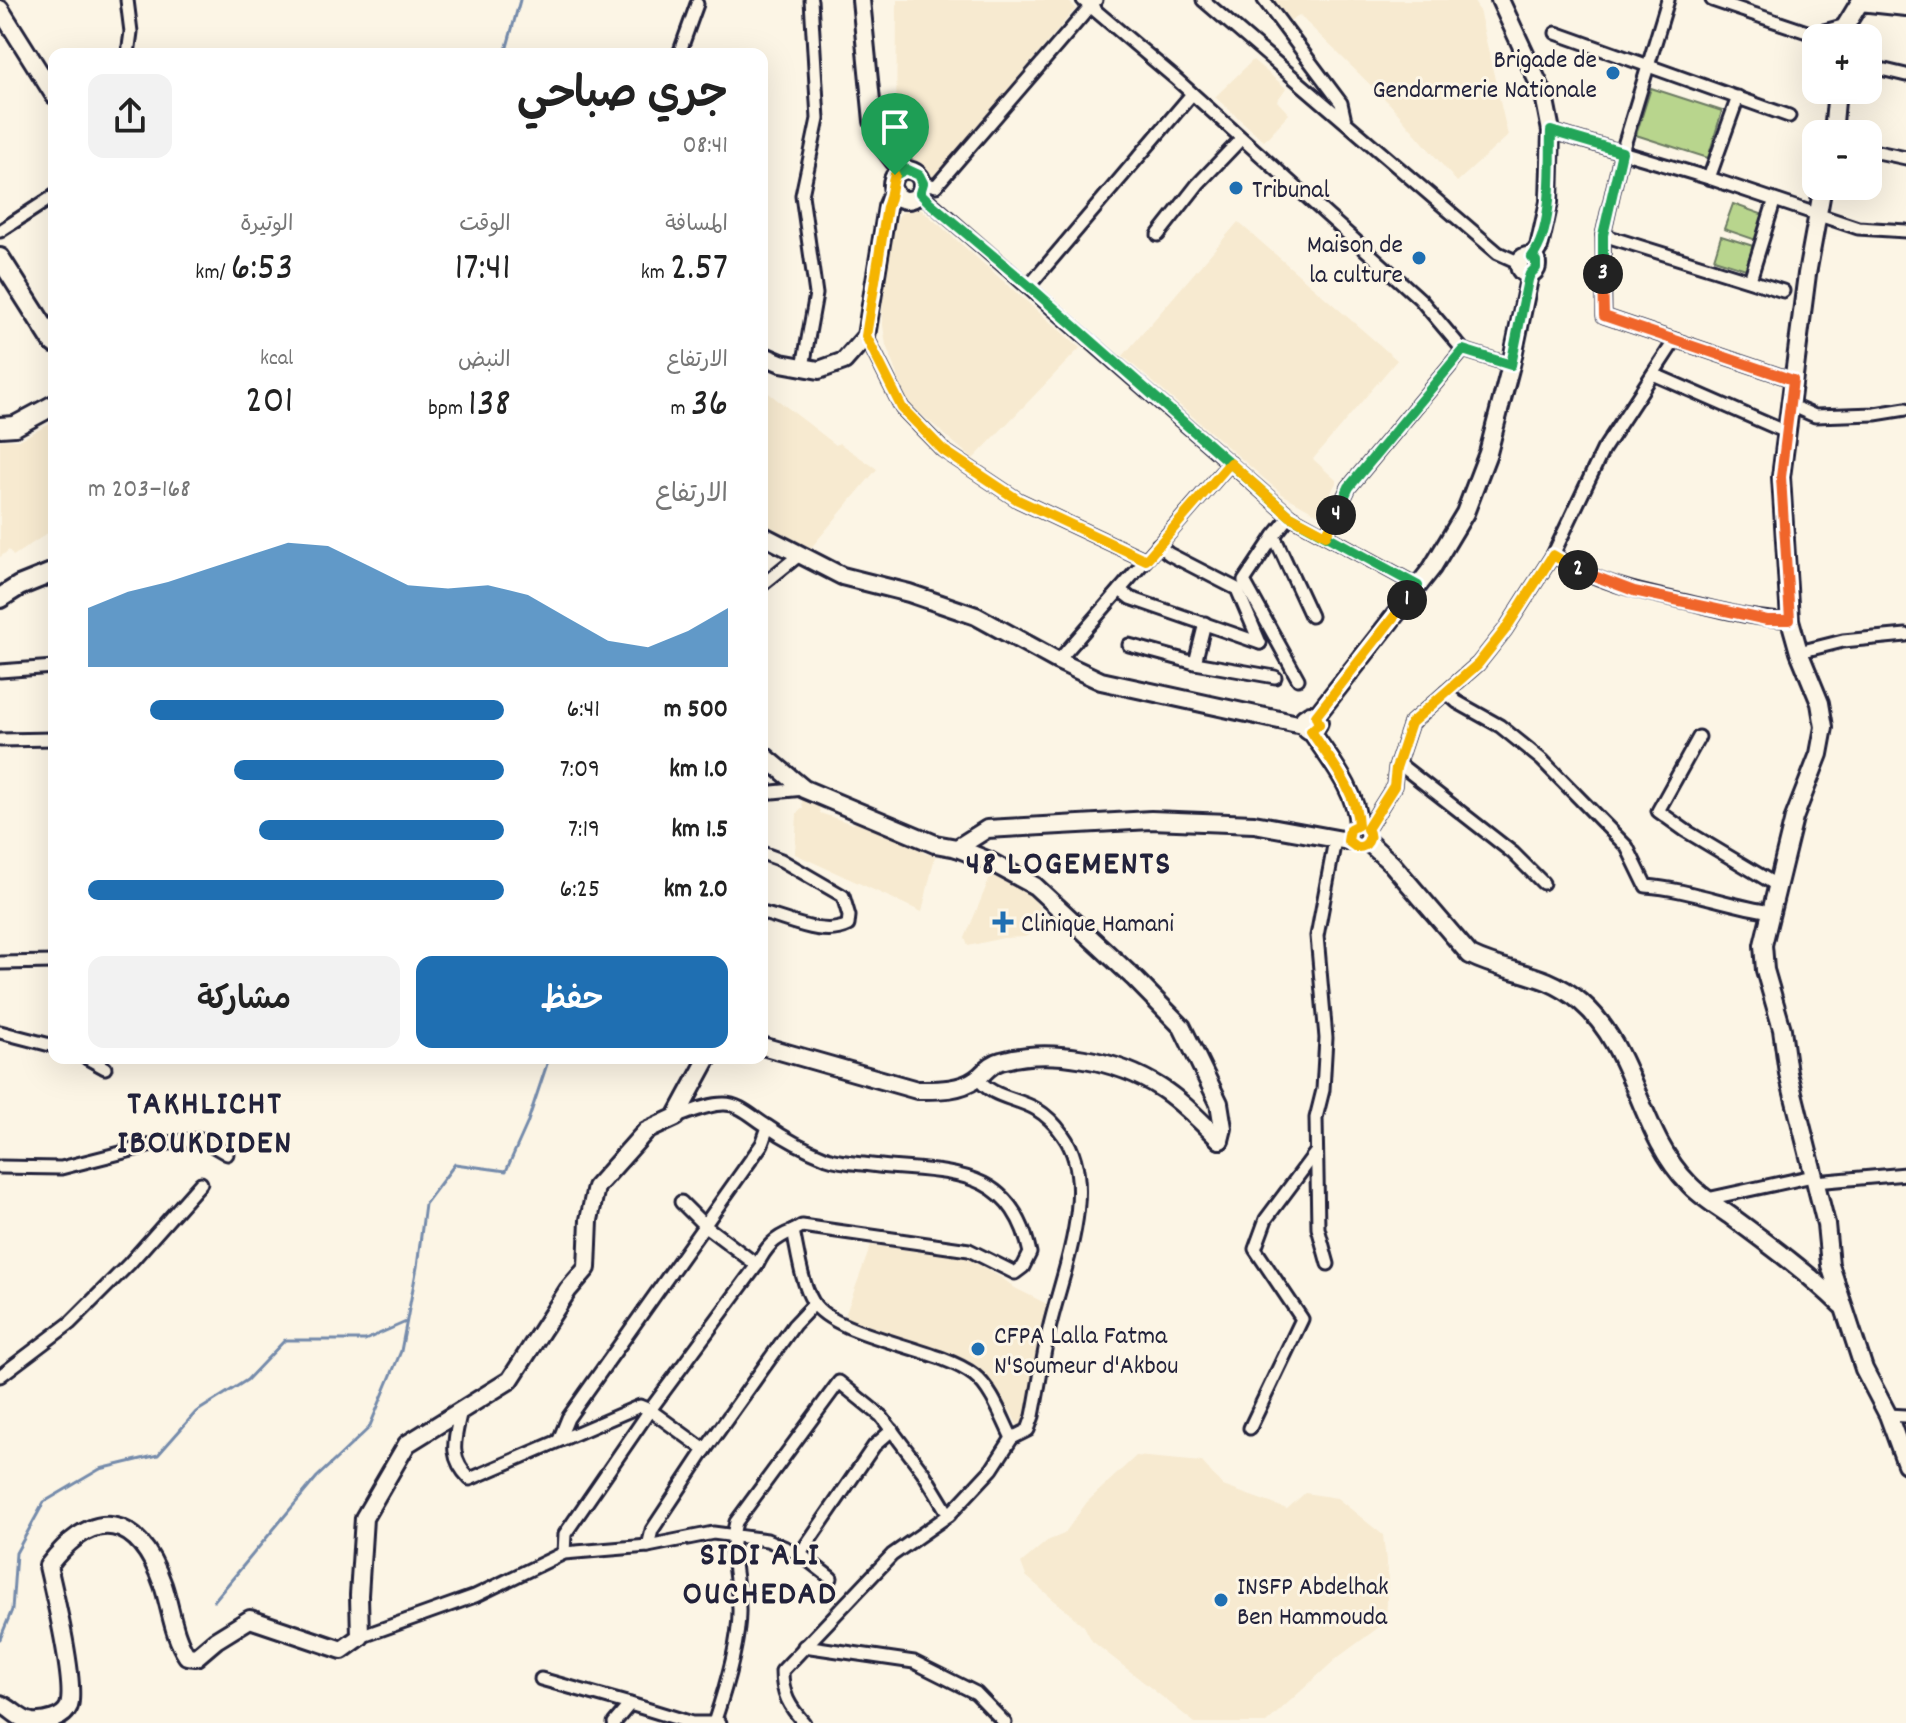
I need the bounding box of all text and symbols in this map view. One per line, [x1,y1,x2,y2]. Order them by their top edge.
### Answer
map controls [1802,24,1882,200]
button: + [1802,24,1882,104]
place label: Brigade de Gendarmerie Nationale [1372,43,1597,110]
marker: Brigade de Gendarmerie Nationale [1604,64,1622,82]
text: جري صباحي [517,66,728,129]
button: share [88,74,172,158]
pin [861,93,929,175]
icon: arrive [873,105,917,149]
button: − [1802,120,1882,200]
text: 08:41 [683,128,728,165]
place label: Tribunal [1252,173,1330,210]
marker: Tribunal [1227,179,1245,197]
text: الوتيرة [240,210,293,241]
text: الوقت [459,210,511,241]
text: المسافة [665,210,728,241]
place label: Maison de la culture [1307,228,1403,295]
text: 6:53 [231,242,293,299]
text: 17:41 [455,242,511,299]
text: 2.57 [670,242,728,299]
marker: Maison de la culture [1410,249,1428,267]
pin: 3 [1583,254,1623,294]
text: /km [195,258,231,289]
text: km [641,258,670,289]
text: 3 [1598,258,1608,289]
text: kcal [260,344,293,375]
text: النبض [458,346,511,377]
text: الارتفاع [666,346,728,377]
text: 201 [245,375,293,432]
text: 138 [468,378,511,435]
text: 36 [691,378,728,435]
text: bpm [428,394,468,425]
text: m [670,394,691,425]
text: 168–203 m [88,472,191,509]
text: الارتفاع [655,477,728,514]
pin: 4 [1316,495,1356,535]
text: 4 [1331,499,1341,530]
pin: 2 [1558,550,1598,590]
text: 2 [1573,554,1583,585]
pin: 1 [1387,580,1427,620]
text: 1 [1405,584,1409,615]
text: 6:41 [566,692,600,729]
text: 500 m [664,692,728,729]
text: 7:09 [560,752,600,789]
text: 1.0 km [669,752,728,789]
text: 7:19 [568,812,600,849]
text: 1.5 km [671,812,728,849]
district label: 48 LOGEMENTS [966,842,1172,891]
text: 6:25 [560,872,600,909]
text: 2.0 km [664,872,728,909]
place label: Clinique Hamani [1021,907,1174,944]
marker: Clinique Hamani [992,911,1014,933]
button: مشاركة [88,956,400,1048]
button: حفظ [416,956,728,1048]
district label: TAKHLICHT IBOUKDIDEN [117,1082,293,1170]
place label: CFPA Lalla Fatma N'Soumeur d'Akbou [994,1319,1179,1386]
marker: CFPA Lalla Fatma N'Soumeur d'Akbou [969,1340,987,1358]
district label: SIDI ALI OUCHEDAD [682,1533,838,1621]
place label: INSFP Abdelhak Ben Hammouda [1237,1570,1389,1637]
marker: INSFP Abdelhak Ben Hammouda [1212,1591,1230,1609]

